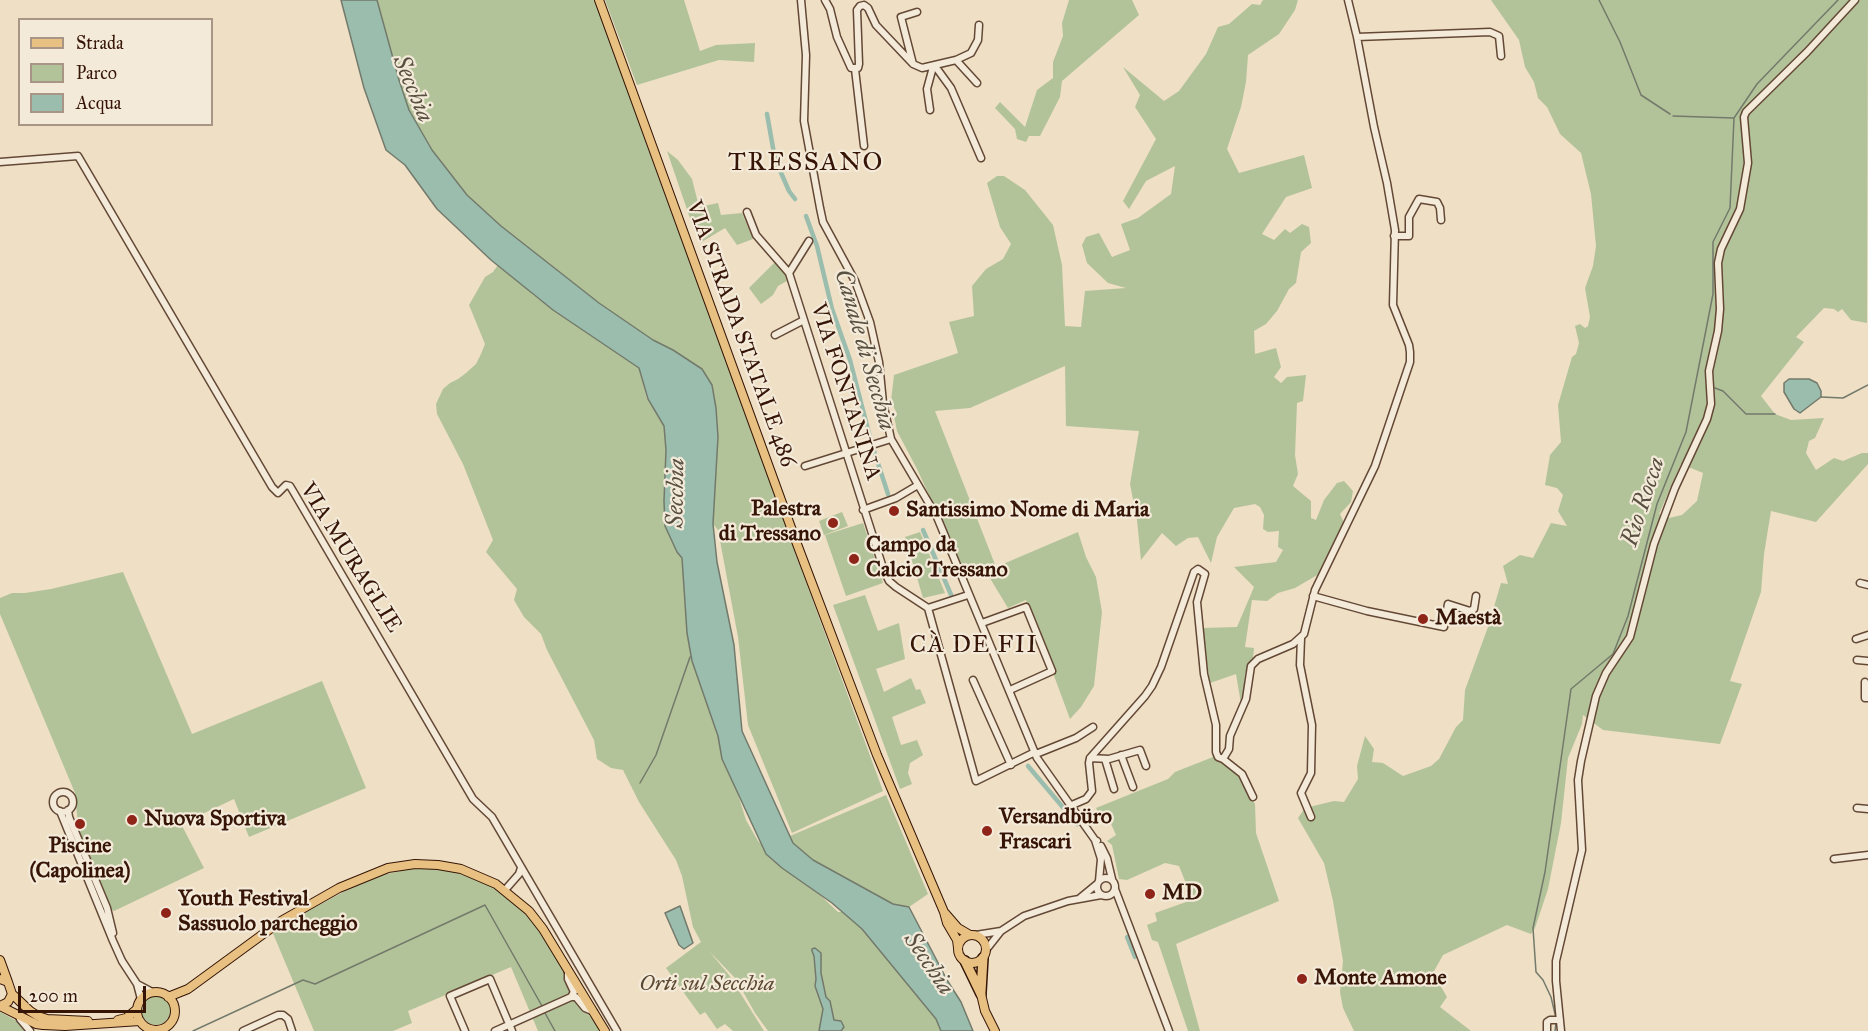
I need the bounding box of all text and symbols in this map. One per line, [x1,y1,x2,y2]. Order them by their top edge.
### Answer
legend [18,18,213,126]
text: Strada [76,32,124,54]
water label: Secchia [385,51,439,127]
text: Parco [76,62,117,84]
text: Acqua [76,92,121,114]
district label: TRESSANO [728,148,884,180]
street label: VIA STRADA STATALE 486 [679,197,801,471]
water label: Canale di Secchia [827,266,901,434]
street label: VIA FONTANINA [804,300,886,484]
water label: Rio Rocca [1616,454,1672,550]
water label: Secchia [662,458,692,528]
street label: VIA MURAGLIE [293,478,407,638]
place label: Palestra di Tressano [719,497,821,548]
place label: Santissimo Nome di Maria [906,498,1149,524]
marker: Santissimo Nome di Maria [887,504,901,518]
marker: Palestra di Tressano [826,516,840,530]
place label: Campo da Calcio Tressano [866,533,1008,584]
marker: Campo da Calcio Tressano [847,552,861,566]
place label: Maestà [1435,606,1501,632]
marker: Maestà [1416,612,1430,626]
district label: CÀ DE FII [910,632,1038,660]
place label: Versandbüro Frascari [999,805,1112,856]
place label: Nuova Sportiva [144,807,286,833]
marker: Nuova Sportiva [125,813,139,827]
marker: Piscine (Capolinea) [73,817,87,831]
marker: Versandbüro Frascari [980,824,994,838]
place label: Piscine (Capolinea) [29,834,131,885]
place label: MD [1162,881,1202,907]
place label: Youth Festival Sassuolo parcheggio [178,887,357,938]
marker: MD [1143,887,1157,901]
marker: Youth Festival Sassuolo parcheggio [159,906,173,920]
water label: Secchia [897,927,959,1001]
place label: Monte Amone [1314,966,1447,992]
park label: Orti sul Secchia [640,972,774,998]
marker: Monte Amone [1295,972,1309,986]
scale bar [21,974,148,1012]
text: 200 m [29,985,78,1007]

